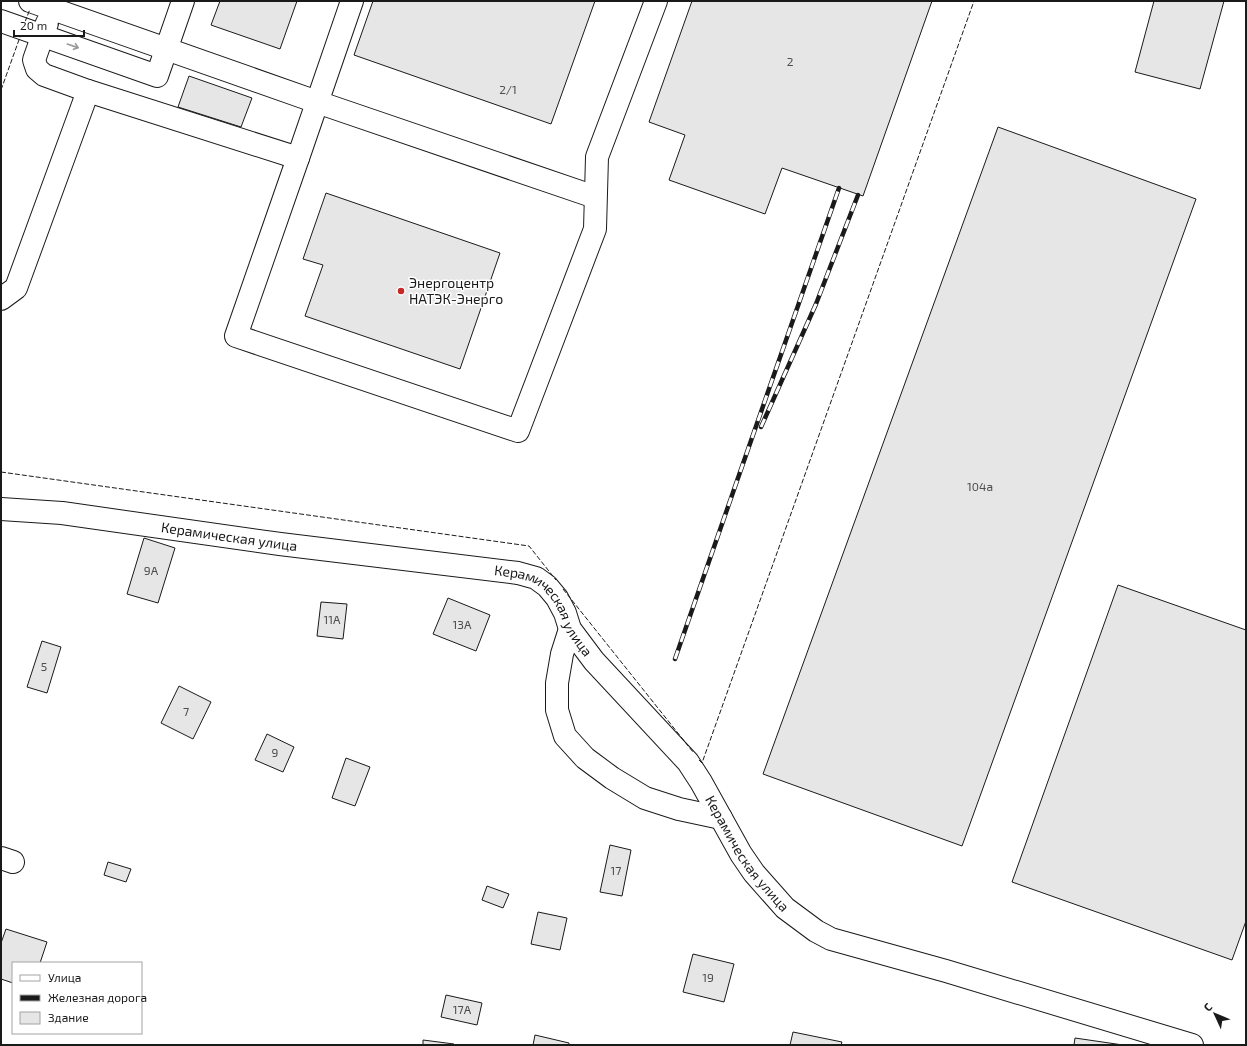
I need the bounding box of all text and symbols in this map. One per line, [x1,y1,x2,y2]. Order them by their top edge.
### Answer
scale bar [14,12,84,38]
text: 20 m [20,18,47,32]
one-way arrow [66,43,78,51]
house number: 2 [787,54,794,68]
house number: 2/1 [499,82,517,96]
place label: Энергоцентр НАТЭК-Энерго [409,274,503,307]
marker: Энергоцентр НАТЭК-Энерго [396,286,406,296]
house number: 104а [967,479,993,493]
street label: Керамическая улица [160,518,298,554]
street label: Керамическая улица [493,561,596,659]
house number: 9А [144,563,159,577]
house number: 11А [323,612,341,626]
house number: 13А [453,617,472,631]
house number: 5 [41,659,47,673]
house number: 7 [183,704,189,718]
house number: 9 [272,745,279,759]
street label: Керамическая улица [702,792,793,915]
house number: 17 [611,863,621,877]
legend [12,962,142,1034]
text: Улица [48,970,81,984]
house number: 19 [702,970,714,984]
text: Железная дорога [48,990,147,1004]
north arrow [1195,994,1235,1034]
text: С [1201,999,1215,1014]
house number: 17А [453,1002,472,1016]
text: Здание [48,1010,89,1024]

